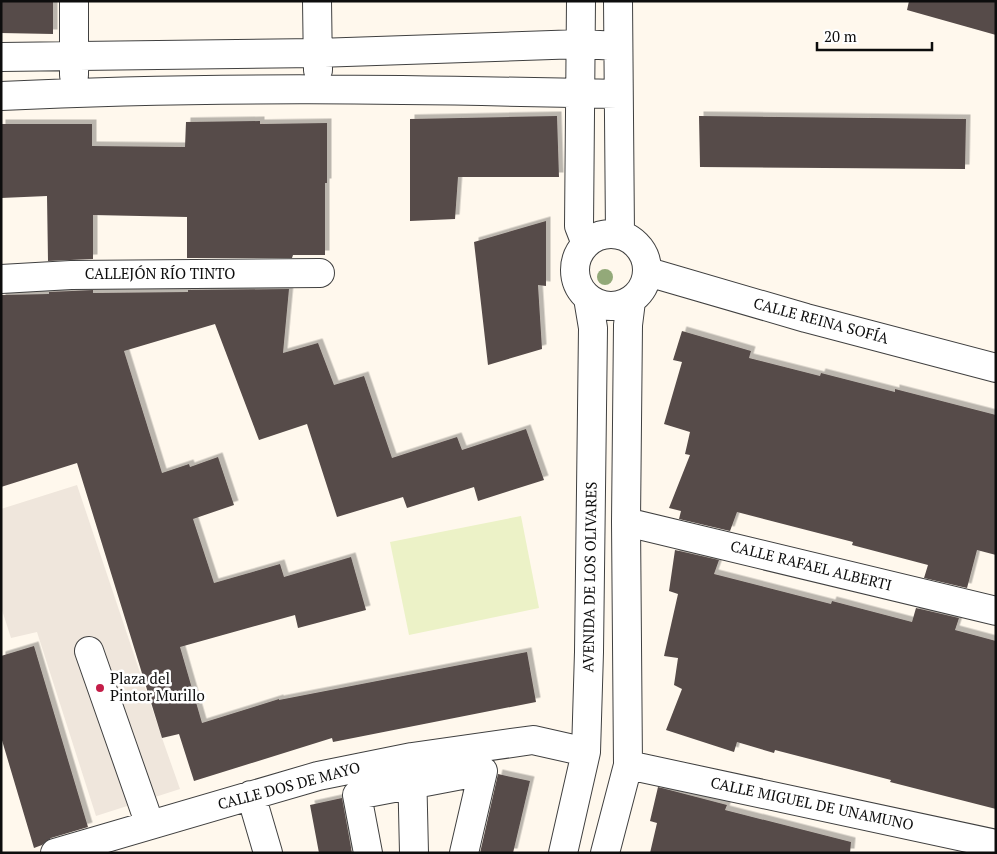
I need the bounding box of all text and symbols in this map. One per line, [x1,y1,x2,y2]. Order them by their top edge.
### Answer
scale bar [817,20,932,52]
text: 20 m [824,26,857,46]
street label: CALLEJÓN RÍO TINTO [85,263,235,283]
street label: CALLE REINA SOFÍA [751,292,892,348]
street label: AVENIDA DE LOS OLIVARES [577,481,601,673]
street label: CALLE RAFAEL ALBERTI [728,535,894,595]
place label: Plaza del Pintor Murillo [110,668,205,705]
marker: Plaza del Pintor Murillo [94,682,106,694]
street label: CALLE DOS DE MAYO [215,756,362,814]
street label: CALLE MIGUEL DE UNAMUNO [709,772,916,834]

